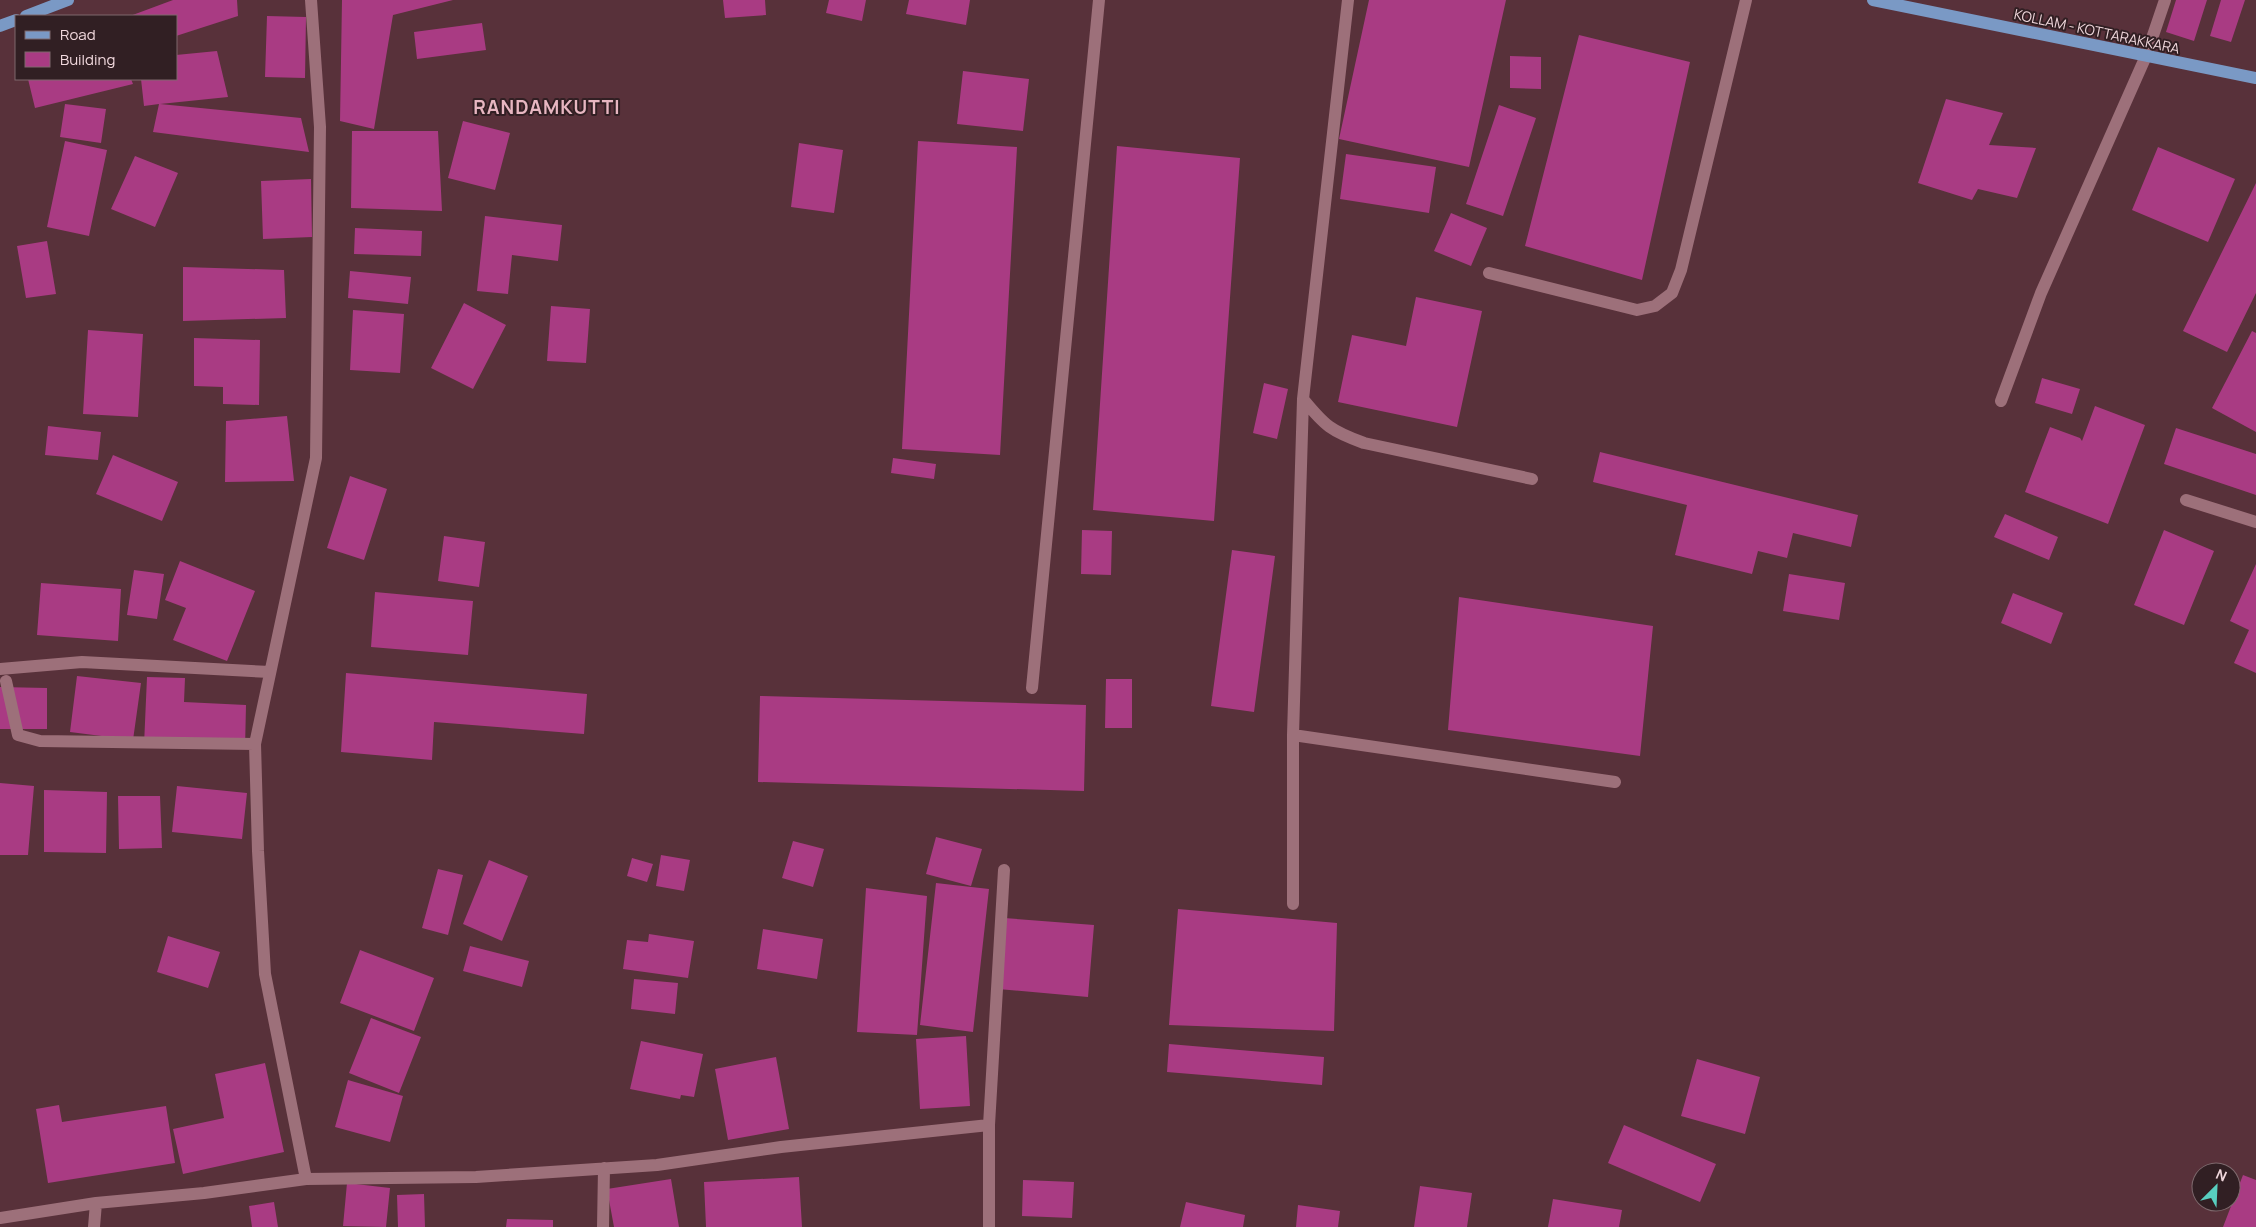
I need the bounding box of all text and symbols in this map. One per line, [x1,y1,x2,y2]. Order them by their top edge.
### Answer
street label: KOLLAM - KOTTARAKKARA [2012,4,2182,58]
legend [15,15,178,80]
text: Road [60,24,96,45]
text: Building [60,49,115,70]
district label: RANDAMKUTTI [473,94,621,120]
north arrow [2191,1162,2241,1212]
text: N [2213,1164,2230,1185]

